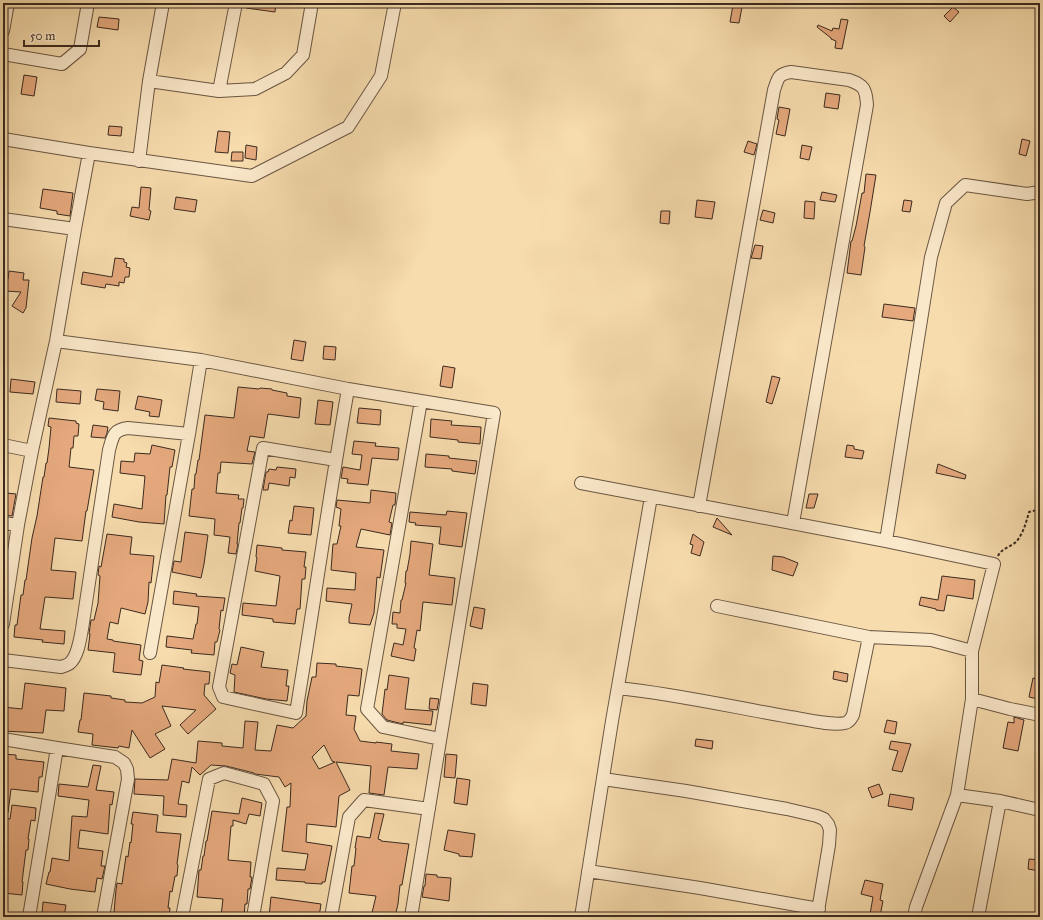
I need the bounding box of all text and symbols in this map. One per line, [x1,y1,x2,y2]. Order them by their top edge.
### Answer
scale bar [24,22,99,48]
text: 50 m [30,29,55,43]

